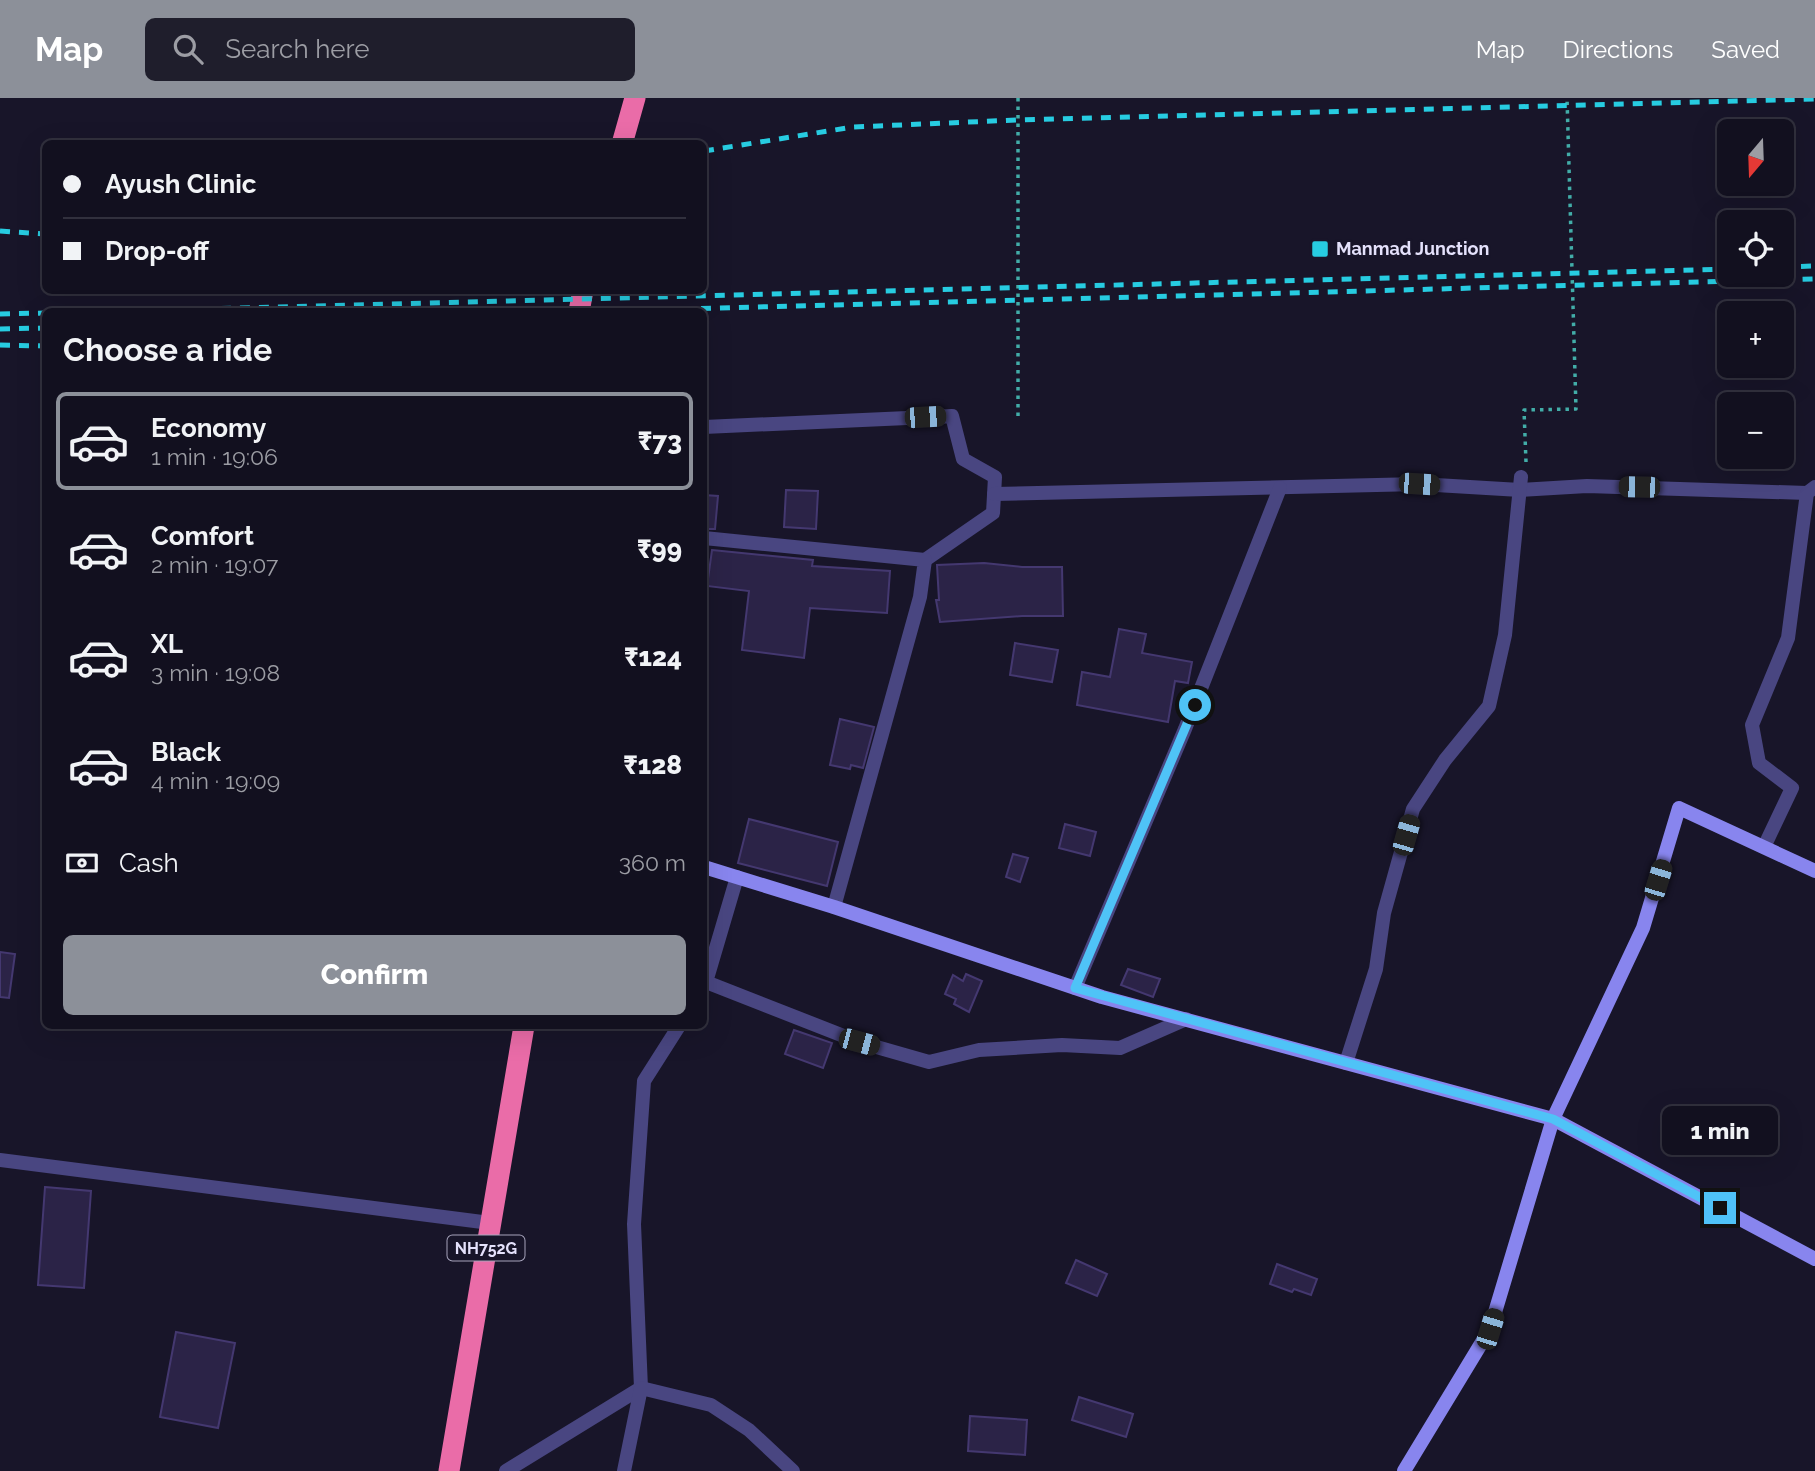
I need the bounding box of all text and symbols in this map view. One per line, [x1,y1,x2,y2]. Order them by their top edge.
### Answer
search box [145,18,635,81]
text: Map [35,30,103,69]
icon: search [169,30,207,68]
text: Search here [225,34,370,64]
text: Map [1476,35,1525,64]
text: Directions [1563,35,1673,64]
text: Saved [1711,35,1780,64]
north arrow [1717,119,1794,196]
map controls [1717,119,1794,469]
text: Ayush Clinic [105,169,256,199]
button: locate [1717,210,1794,287]
text: Drop-off [105,236,209,266]
place label: Manmad Junction [1336,238,1489,259]
marker: Manmad Junction [1310,239,1330,259]
button: + [1717,301,1794,378]
text: Choose a ride [63,331,272,368]
button: − [1717,392,1794,469]
car [904,405,947,429]
icon: car [67,410,130,473]
text: Economy [151,413,266,443]
text: ₹73 [638,426,682,456]
text: 1 min · 19:06 [151,443,278,470]
car [1398,472,1441,496]
car [1618,476,1661,498]
icon: car [67,518,130,581]
text: Comfort [151,521,254,551]
text: ₹99 [637,534,682,564]
text: 2 min · 19:07 [151,551,278,578]
icon: car [67,626,130,689]
text: XL [151,629,183,659]
text: ₹124 [624,642,682,672]
text: 3 min · 19:08 [151,659,280,686]
route start [1179,689,1211,721]
icon: car [67,734,130,797]
text: Black [151,737,221,767]
text: ₹128 [623,750,682,780]
text: 4 min · 19:09 [151,767,280,794]
car [1391,812,1422,858]
icon: cash [63,844,101,882]
text: Cash [119,848,179,878]
text: 360 m [619,849,686,876]
car [1642,857,1675,903]
button: Confirm [63,935,686,1015]
car [836,1026,883,1058]
callout: 1 min [1662,1107,1778,1156]
text: 1 min [1690,1117,1750,1144]
route end [1704,1192,1736,1224]
road number: NH752G [448,1236,524,1260]
car [1474,1306,1507,1352]

